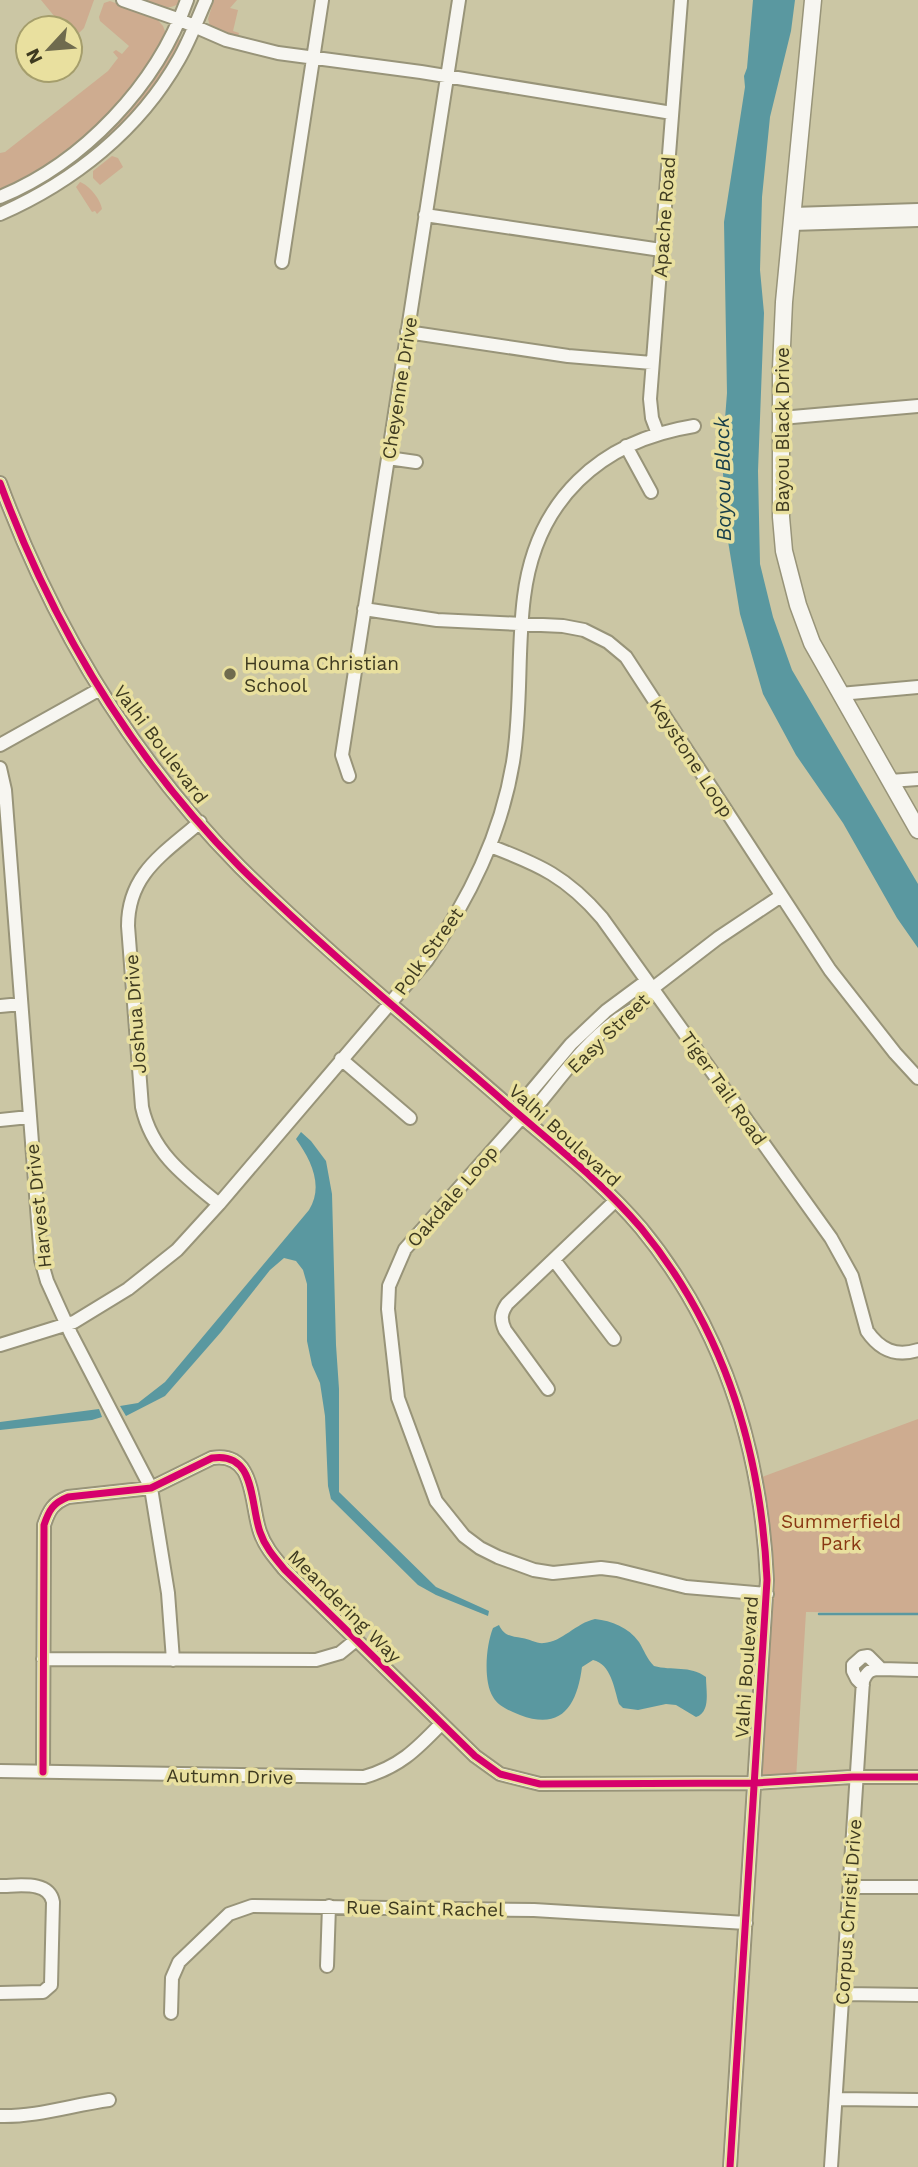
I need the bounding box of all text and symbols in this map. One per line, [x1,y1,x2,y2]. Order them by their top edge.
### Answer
north arrow [14,14,84,84]
text: N [21,45,48,68]
street label: Apache Road [649,156,680,278]
street label: Cheyenne Drive [377,315,422,461]
street label: Bayou Black Drive [771,347,794,513]
water label: Bayou Black [709,416,736,542]
place label: Houma Christian School [244,652,399,697]
marker: Houma Christian School [222,666,238,682]
street label: Valhi Boulevard [108,680,213,808]
street label: Keystone Loop [645,695,738,822]
street label: Polk Street [389,903,468,1000]
street label: Joshua Drive [120,954,151,1074]
street label: Easy Street [562,988,654,1078]
street label: Tiger Tail Road [676,1027,771,1150]
street label: Valhi Boulevard [504,1079,625,1192]
street label: Oakdale Loop [402,1141,503,1252]
street label: Harvest Drive [21,1143,56,1269]
park label: Summerfield Park [781,1510,901,1555]
street label: Meandering Way [283,1545,406,1668]
street label: Valhi Boulevard [730,1595,763,1739]
street label: Autumn Drive [166,1764,294,1789]
street label: Corpus Christi Drive [831,1818,866,2006]
street label: Rue Saint Rachel [346,1896,504,1921]

